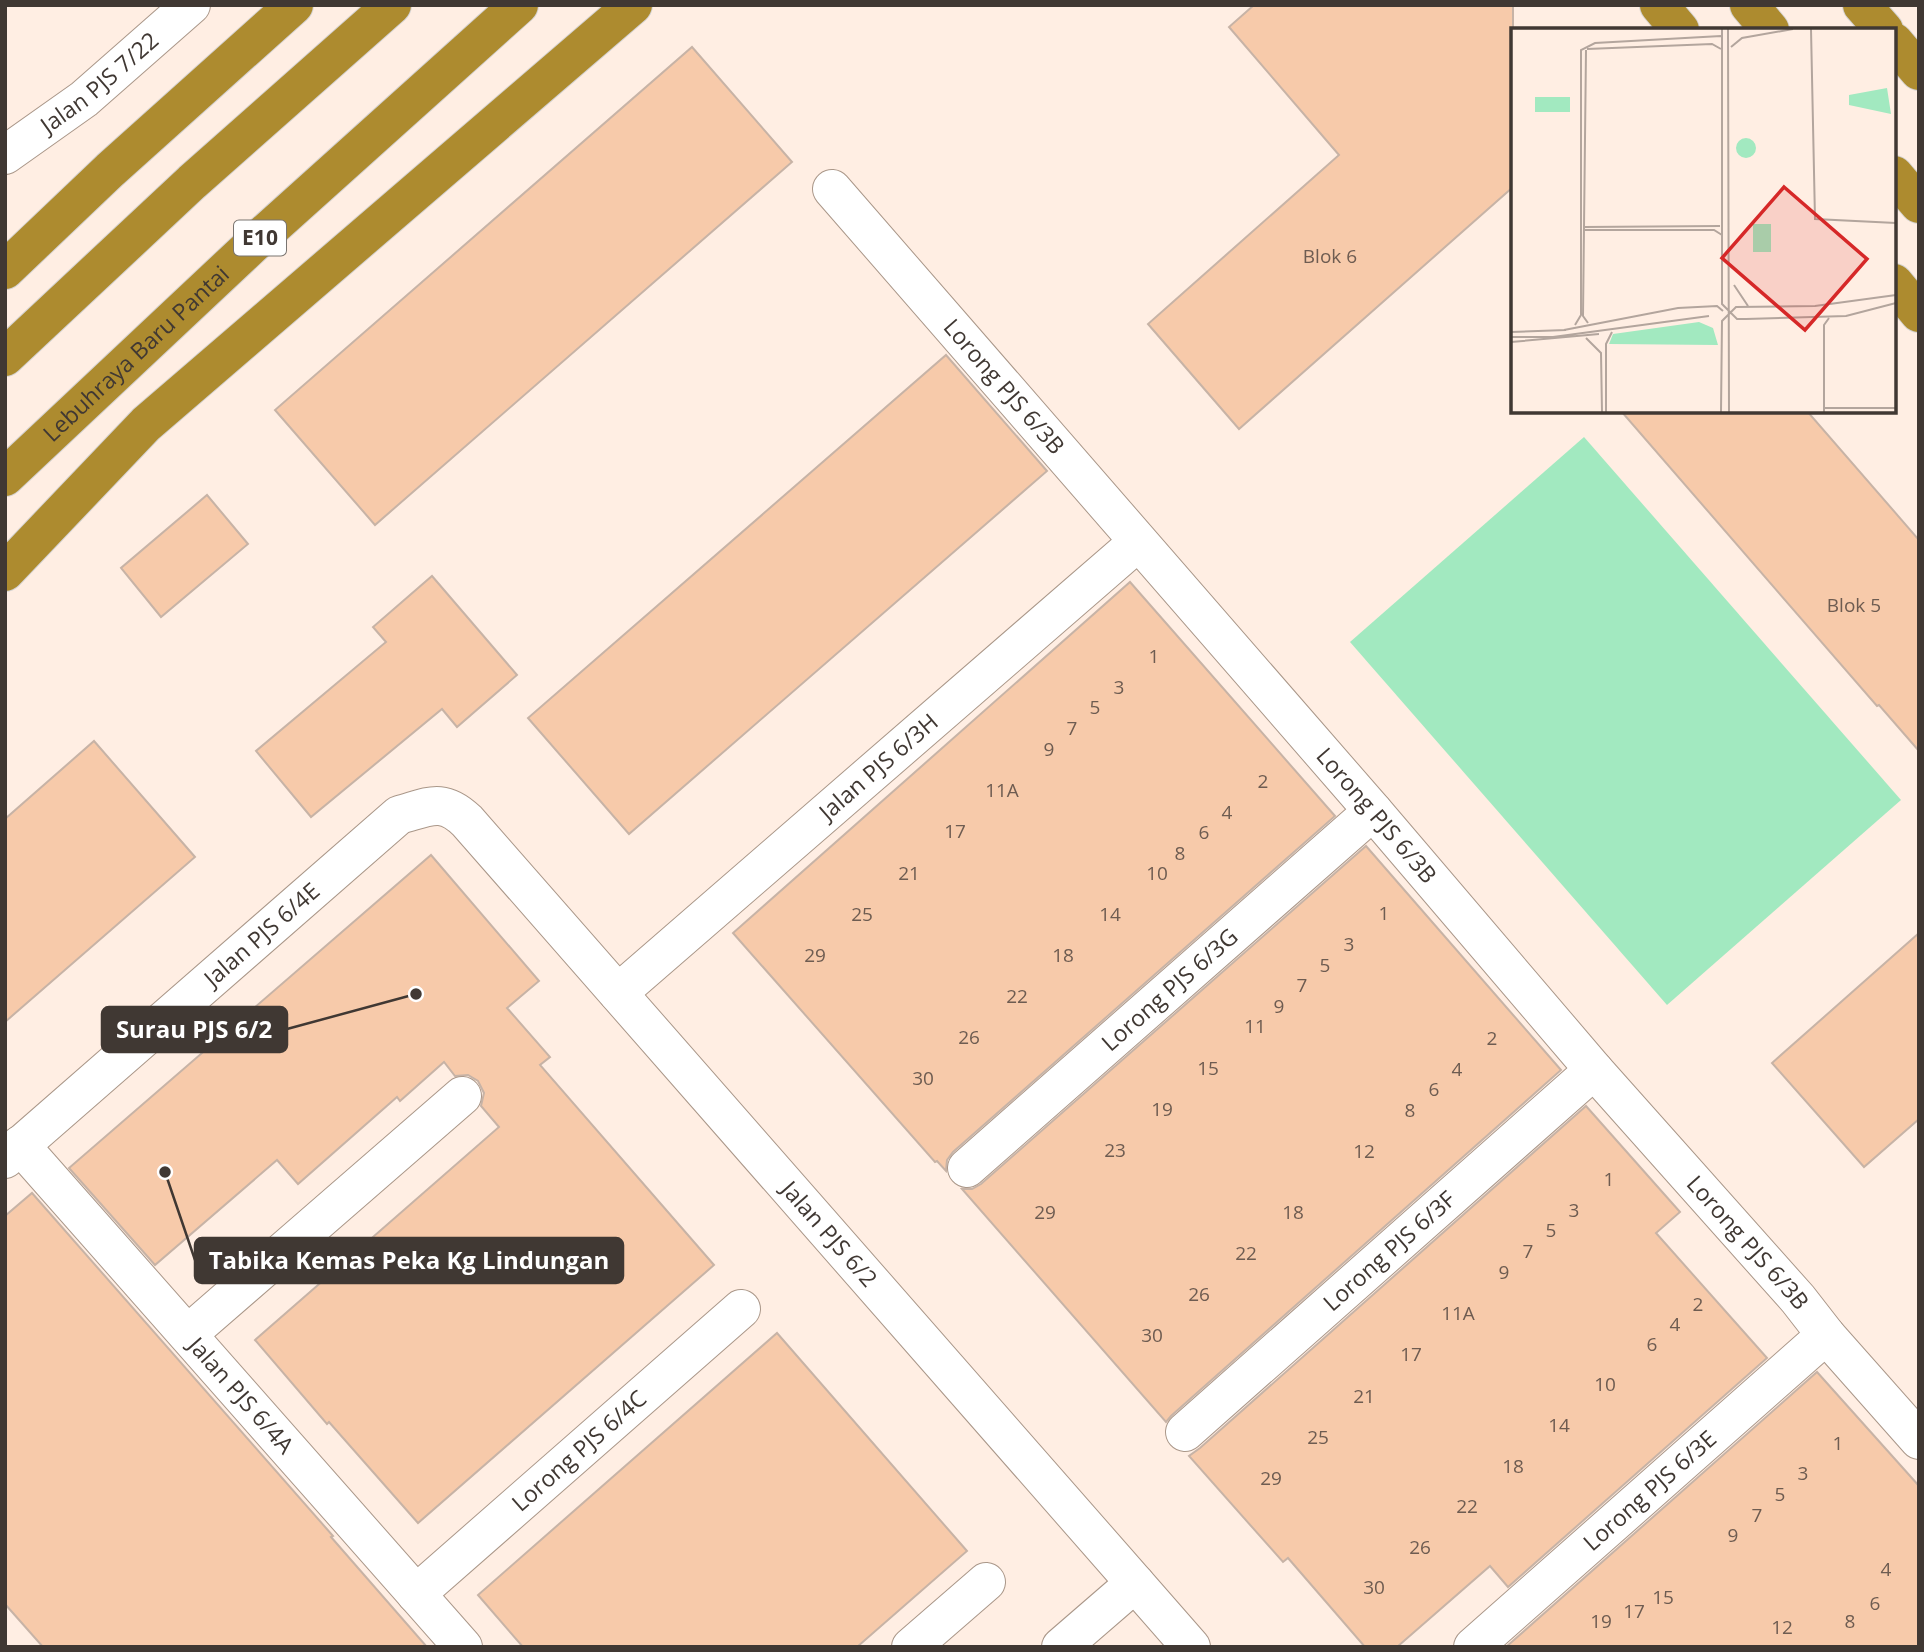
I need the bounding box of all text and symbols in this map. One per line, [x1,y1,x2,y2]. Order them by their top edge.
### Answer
street label: Jalan PJS 7/22 [32,24,165,141]
inset map [1511,28,1896,413]
road number: E10 [234,220,286,256]
house number: Blok 6 [1303,243,1357,269]
street label: Lebuhraya Baru Pantai [35,258,236,448]
street label: Lorong PJS 6/3B [937,311,1073,461]
house number: Blok 5 [1827,592,1881,618]
house number: 1 [1149,643,1159,669]
house number: 3 [1114,674,1124,700]
house number: 5 [1090,694,1100,720]
street label: Jalan PJS 6/3H [810,706,944,828]
house number: 7 [1067,715,1077,741]
house number: 9 [1044,736,1054,762]
street label: Lorong PJS 6/3B [1310,740,1445,890]
house number: 2 [1258,768,1268,794]
house number: 11A [985,777,1019,803]
house number: 4 [1222,799,1233,825]
house number: 17 [944,818,966,844]
house number: 6 [1199,819,1209,845]
house number: 8 [1175,840,1185,866]
house number: 21 [898,860,920,886]
house number: 10 [1146,860,1168,886]
street label: Jalan PJS 6/4E [195,875,326,995]
house number: 1 [1379,900,1389,926]
house number: 25 [851,901,873,927]
house number: 14 [1099,901,1121,927]
street label: Lorong PJS 6/3G [1094,920,1244,1058]
house number: 3 [1344,931,1354,957]
house number: 29 [804,942,826,968]
house number: 18 [1052,942,1074,968]
house number: 5 [1320,952,1330,978]
house number: 7 [1297,972,1307,998]
house number: 22 [1006,983,1028,1009]
house number: 9 [1274,993,1284,1019]
callout: Surau PJS 6/2 [102,1007,287,1052]
text: Surau PJS 6/2 [116,1012,272,1045]
house number: 11 [1244,1013,1266,1039]
house number: 26 [958,1024,980,1050]
house number: 2 [1487,1025,1497,1051]
house number: 15 [1197,1055,1219,1081]
house number: 4 [1452,1056,1463,1082]
house number: 30 [912,1065,934,1091]
house number: 6 [1429,1076,1439,1102]
house number: 19 [1151,1096,1173,1122]
house number: 8 [1405,1097,1415,1123]
house number: 23 [1104,1137,1126,1163]
house number: 12 [1353,1138,1375,1164]
house number: 1 [1604,1166,1614,1192]
street label: Lorong PJS 6/3B [1680,1168,1817,1316]
street label: Jalan PJS 6/2 [773,1172,885,1293]
street label: Lorong PJS 6/3F [1316,1183,1462,1318]
house number: 3 [1569,1197,1579,1223]
house number: 29 [1034,1199,1056,1225]
house number: 18 [1282,1199,1304,1225]
house number: 5 [1546,1217,1556,1243]
callout: Tabika Kemas Peka Kg Lindungan [195,1238,623,1283]
house number: 7 [1523,1238,1533,1264]
house number: 22 [1235,1240,1257,1266]
text: Tabika Kemas Peka Kg Lindungan [209,1243,609,1276]
house number: 9 [1499,1259,1509,1285]
house number: 26 [1188,1281,1210,1307]
house number: 2 [1693,1291,1703,1317]
house number: 11A [1441,1300,1475,1326]
house number: 4 [1670,1311,1681,1337]
house number: 30 [1141,1322,1163,1348]
street label: Jalan PJS 6/4A [180,1328,302,1460]
house number: 6 [1647,1331,1657,1357]
house number: 17 [1400,1341,1422,1367]
house number: 10 [1594,1371,1616,1397]
street label: Lorong PJS 6/4C [504,1382,653,1518]
house number: 21 [1353,1383,1375,1409]
house number: 14 [1548,1412,1570,1438]
street label: Lorong PJS 6/3E [1576,1422,1723,1558]
house number: 25 [1307,1424,1329,1450]
house number: 1 [1833,1430,1843,1456]
house number: 18 [1502,1453,1524,1479]
house number: 3 [1798,1460,1808,1486]
house number: 29 [1260,1465,1282,1491]
house number: 5 [1775,1481,1785,1507]
house number: 22 [1456,1493,1478,1519]
house number: 7 [1752,1502,1762,1528]
house number: 9 [1728,1522,1738,1548]
house number: 26 [1409,1534,1431,1560]
house number: 4 [1881,1556,1892,1582]
house number: 30 [1363,1574,1385,1600]
house number: 15 [1652,1584,1674,1610]
house number: 6 [1870,1590,1880,1616]
house number: 17 [1623,1598,1645,1624]
house number: 19 [1590,1608,1612,1634]
house number: 8 [1845,1608,1855,1634]
house number: 12 [1771,1614,1793,1640]

